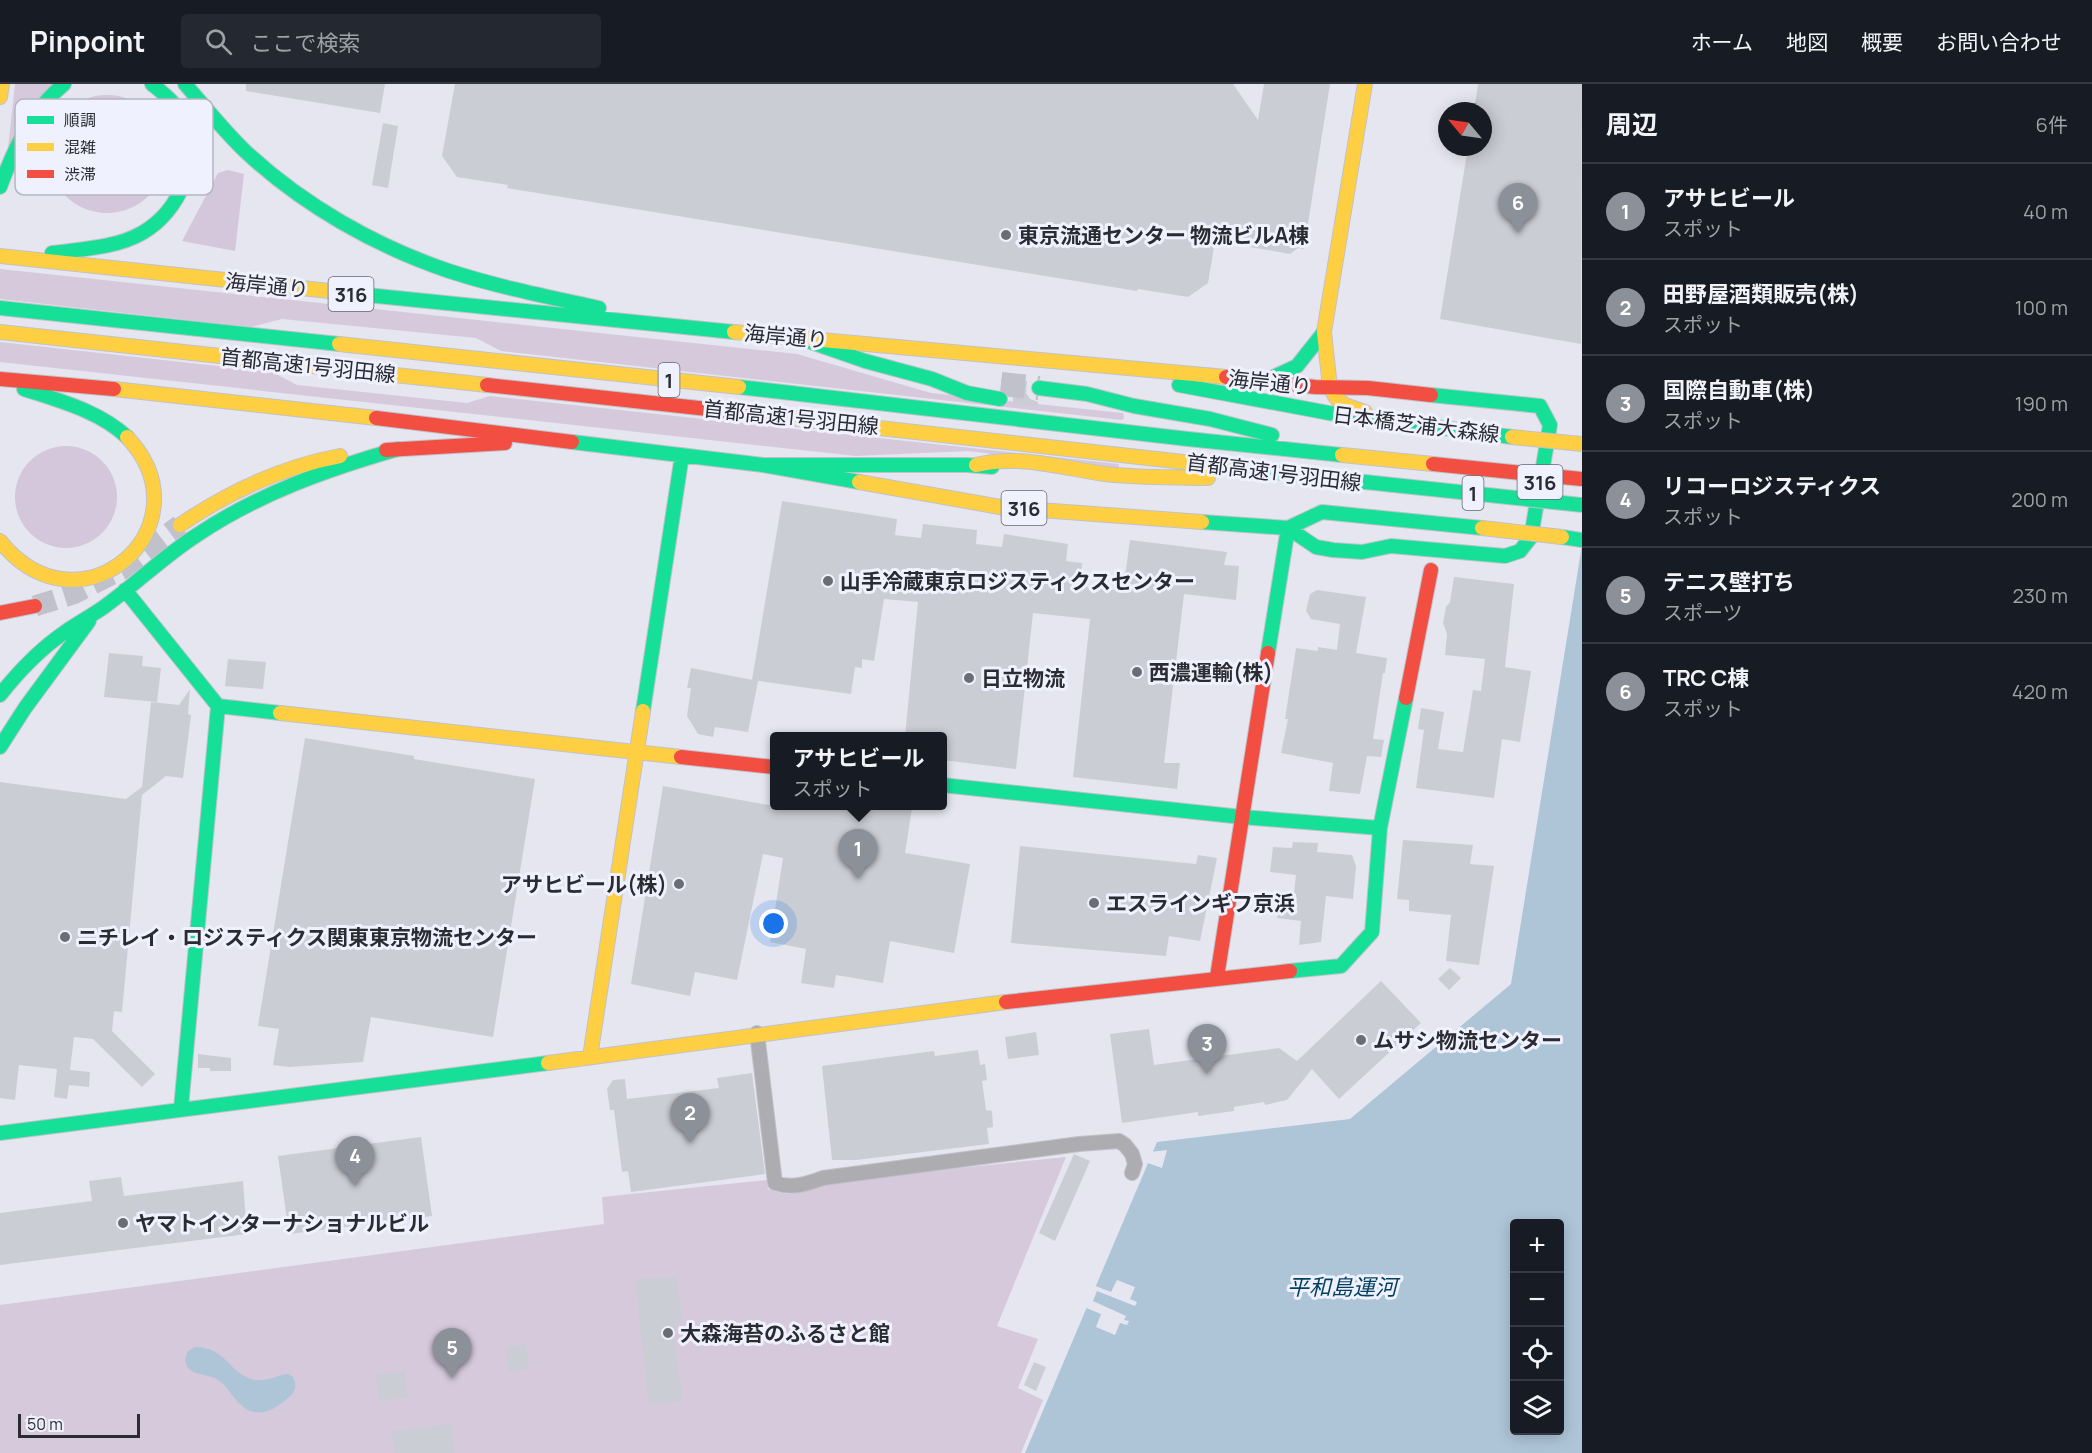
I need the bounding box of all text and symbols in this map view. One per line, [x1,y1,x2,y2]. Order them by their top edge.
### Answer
search box [181,14,601,68]
text: Pinpoint [30,22,145,60]
icon: search [202,25,235,58]
text: ここで検索 [250,28,360,58]
text: ホーム [1691,28,1753,56]
text: 地図 [1786,28,1828,56]
text: 概要 [1861,28,1903,56]
text: お問い合わせ [1936,28,2062,56]
legend [15,99,213,195]
north arrow [1438,102,1492,156]
text: 周辺 [1606,106,1658,142]
text: 順調 [64,109,96,131]
text: 6件 [2036,111,2068,138]
text: 混雑 [64,136,96,158]
text: 渋滞 [64,163,96,185]
text: アサヒビール [1663,183,1795,213]
pin: 6 [1498,184,1538,233]
text: 1 [1621,198,1630,225]
text: 40 m [2023,198,2068,225]
text: スポット [1663,215,1743,242]
place label: 東京流通センター 物流ビルA棟 [1018,221,1309,249]
marker: 東京流通センター 物流ビルA棟 [999,228,1013,242]
street label: 海岸通り [224,267,310,303]
road number: 316 [328,277,374,311]
text: 田野屋酒類販売(株) [1663,279,1859,309]
text: 2 [1620,294,1631,321]
text: 100 m [2015,294,2068,321]
text: スポット [1663,311,1743,338]
street label: 海岸通り [743,318,829,354]
street label: 首都高速1号羽田線 [219,342,397,388]
road number: 1 [658,363,680,397]
street label: 海岸通り [1227,364,1313,400]
text: 国際自動車(株) [1663,375,1815,405]
text: 3 [1620,390,1631,417]
text: 190 m [2015,390,2068,417]
street label: 首都高速1号羽田線 [702,394,880,440]
street label: 日本橋芝浦大森線 [1331,400,1501,448]
text: スポット [1663,407,1743,434]
street label: 首都高速1号羽田線 [1185,447,1363,497]
road number: 316 [1518,465,1562,499]
text: リコーロジスティクス [1663,471,1881,501]
road number: 1 [1462,476,1484,510]
text: 4 [1619,486,1632,513]
text: 200 m [2011,486,2068,513]
road number: 316 [1002,491,1046,525]
text: スポット [1663,503,1743,530]
place label: 山手冷蔵東京ロジスティクスセンター [840,567,1195,595]
text: テニス壁打ち [1663,567,1795,597]
marker: 山手冷蔵東京ロジスティクスセンター [821,574,835,588]
text: 5 [1620,582,1631,609]
text: 230 m [2012,582,2068,609]
text: スポーツ [1663,599,1743,626]
place label: 西濃運輸(株) [1149,658,1273,686]
text: TRC C棟 [1663,663,1749,693]
place label: 日立物流 [981,664,1065,692]
marker: 西濃運輸(株) [1130,665,1144,679]
marker: 日立物流 [962,671,976,685]
text: 6 [1619,678,1632,705]
text: 420 m [2012,678,2068,705]
text: スポット [1663,695,1743,722]
popup [770,732,947,810]
text: アサヒビール [792,743,925,773]
text: スポット [792,775,872,802]
pin: 1 [838,830,878,879]
place label: アサヒビール(株) [501,870,667,898]
marker: アサヒビール(株) [672,877,686,891]
place label: エスラインギフ京浜 [1106,889,1295,917]
marker: エスラインギフ京浜 [1087,896,1101,910]
your location [759,909,788,938]
place label: ニチレイ・ロジスティクス関東東京物流センター [77,923,537,951]
marker: ニチレイ・ロジスティクス関東東京物流センター [58,930,72,944]
pin: 3 [1188,1024,1226,1074]
place label: ムサシ物流センター [1373,1026,1562,1054]
marker: ムサシ物流センター [1354,1033,1368,1047]
pin: 2 [670,1094,710,1143]
pin: 4 [336,1136,374,1186]
place label: ヤマトインターナショナルビル [135,1209,429,1237]
marker: ヤマトインターナショナルビル [116,1216,130,1230]
map controls [1510,1219,1564,1435]
button: + [1510,1219,1564,1273]
water label: 平和島運河 [1287,1272,1401,1302]
button: − [1510,1273,1564,1327]
place label: 大森海苔のふるさと館 [680,1319,890,1347]
marker: 大森海苔のふるさと館 [661,1326,675,1340]
button: locate [1510,1327,1564,1381]
pin: 5 [432,1328,472,1378]
button: layers [1510,1381,1564,1435]
scale bar [18,1411,140,1438]
text: 50 m [27,1413,63,1435]

